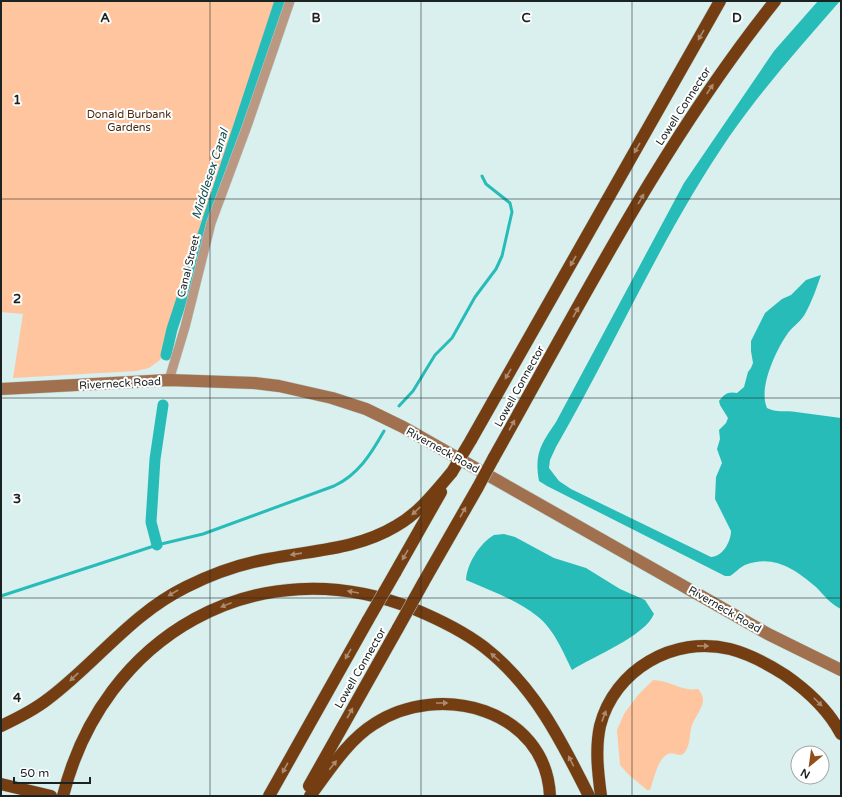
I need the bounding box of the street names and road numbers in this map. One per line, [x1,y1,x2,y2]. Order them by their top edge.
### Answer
street label: Lowell Connector [653,64,714,148]
street label: Canal Street [174,234,203,299]
street label: Lowell Connector [492,343,548,429]
street label: Riverneck Road [79,375,161,392]
street label: Riverneck Road [404,425,482,476]
street label: Riverneck Road [686,583,764,636]
street label: Lowell Connector [332,625,389,711]

